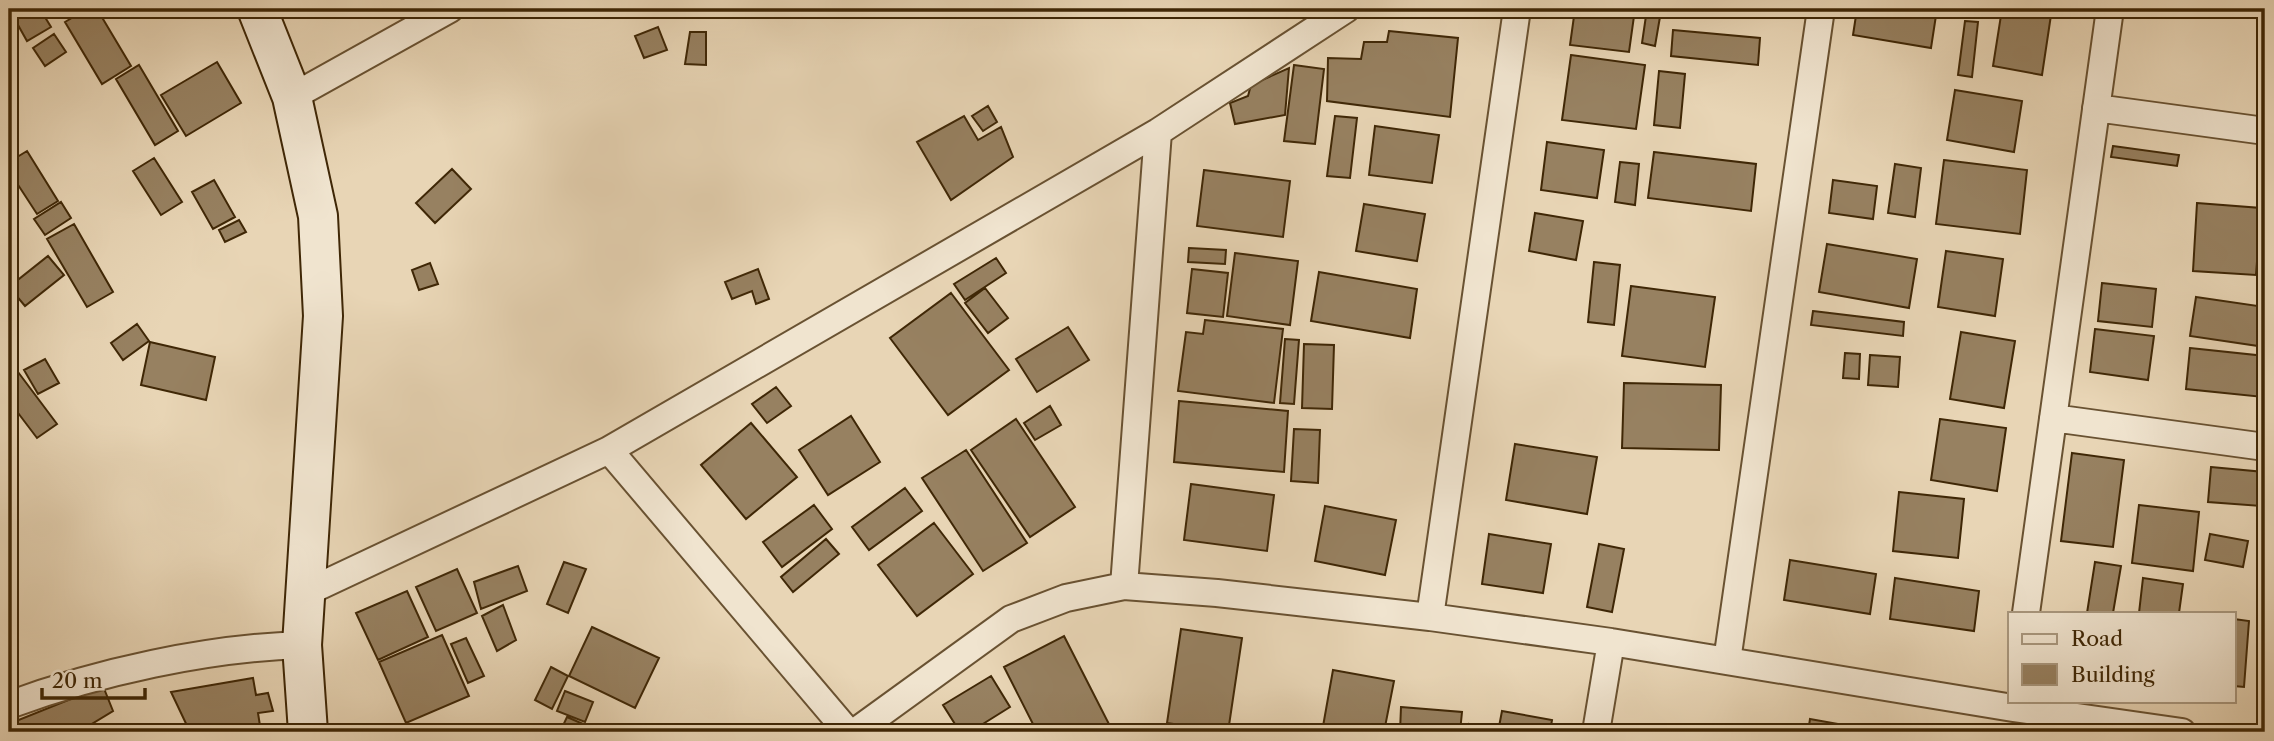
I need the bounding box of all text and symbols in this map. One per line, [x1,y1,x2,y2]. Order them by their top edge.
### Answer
legend [2008,612,2236,702]
text: Road [2071,626,2123,651]
scale bar [42,657,145,701]
text: Building [2071,662,2156,687]
text: 20 m [52,668,103,693]

